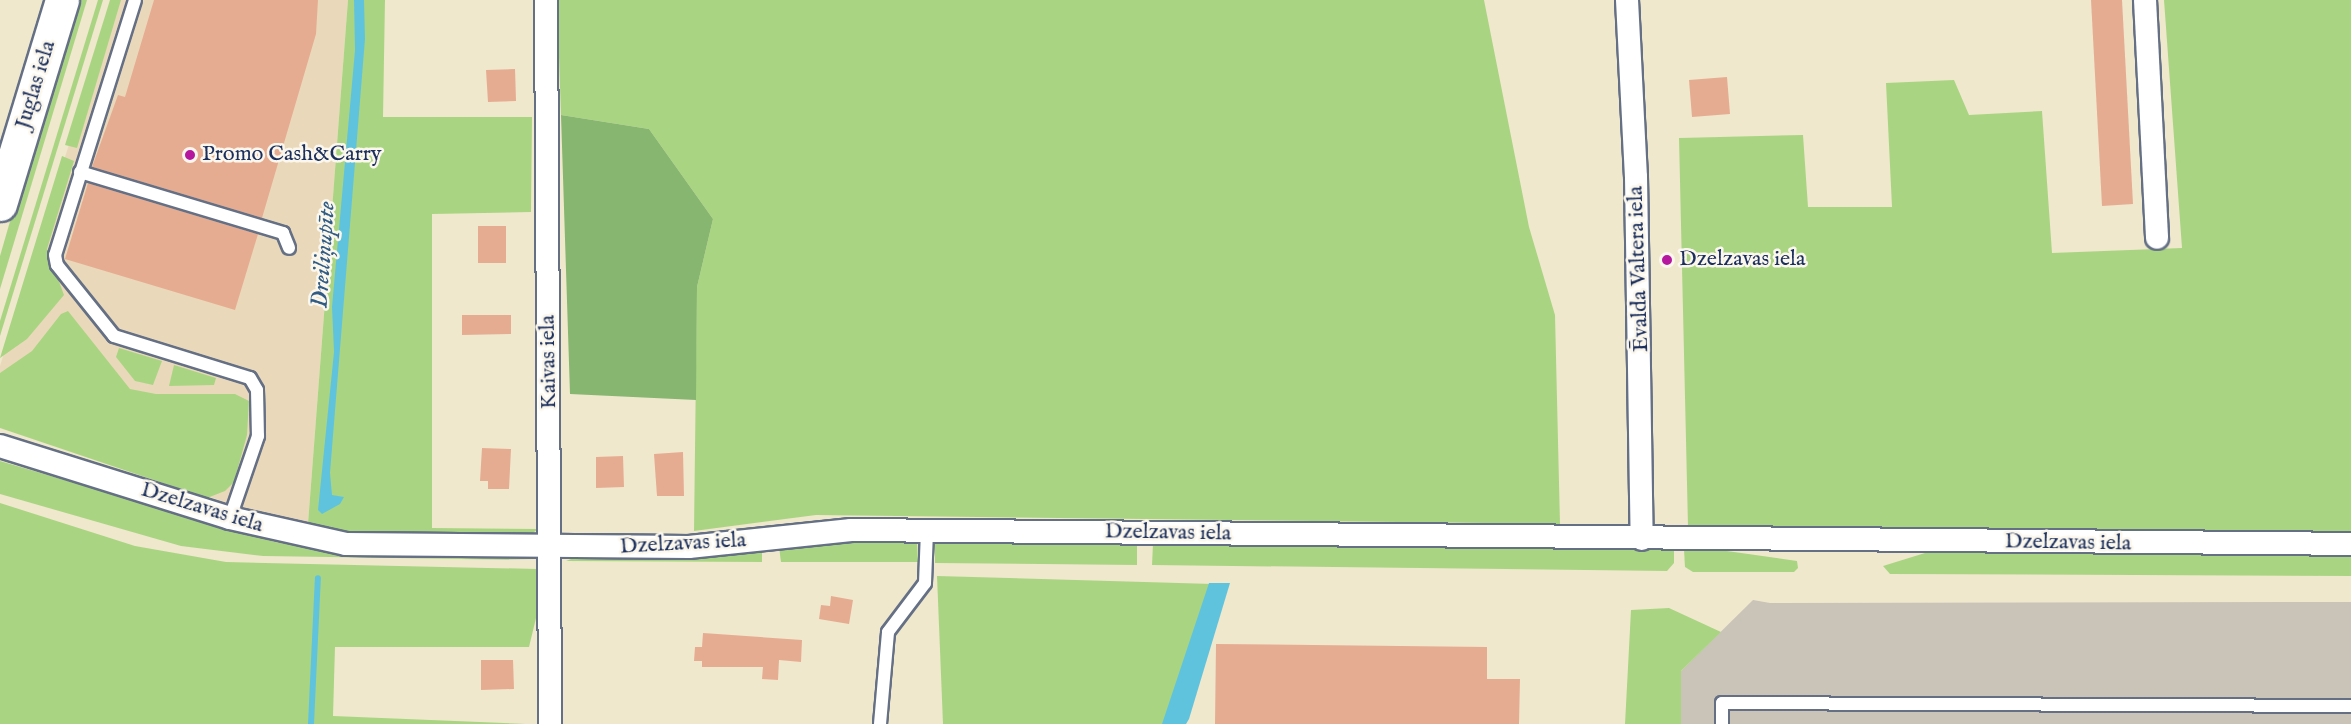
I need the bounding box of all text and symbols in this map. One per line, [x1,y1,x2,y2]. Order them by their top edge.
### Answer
street label: Juglas iela [10,38,62,132]
place label: Promo Cash&Carry [202,142,382,168]
marker: Promo Cash&Carry [183,148,197,162]
street label: Ēvalda Valtera iela [1623,185,1655,353]
water label: Dreiliņupīte [306,201,342,309]
place label: Dzelzavas iela [1679,247,1806,273]
marker: Dzelzavas iela [1660,253,1674,267]
street label: Kaivas iela [535,315,563,409]
street label: Dzelzavas iela [138,477,266,539]
street label: Dzelzavas iela [1104,519,1232,547]
street label: Dzelzavas iela [619,528,747,560]
street label: Dzelzavas iela [2004,529,2132,557]

